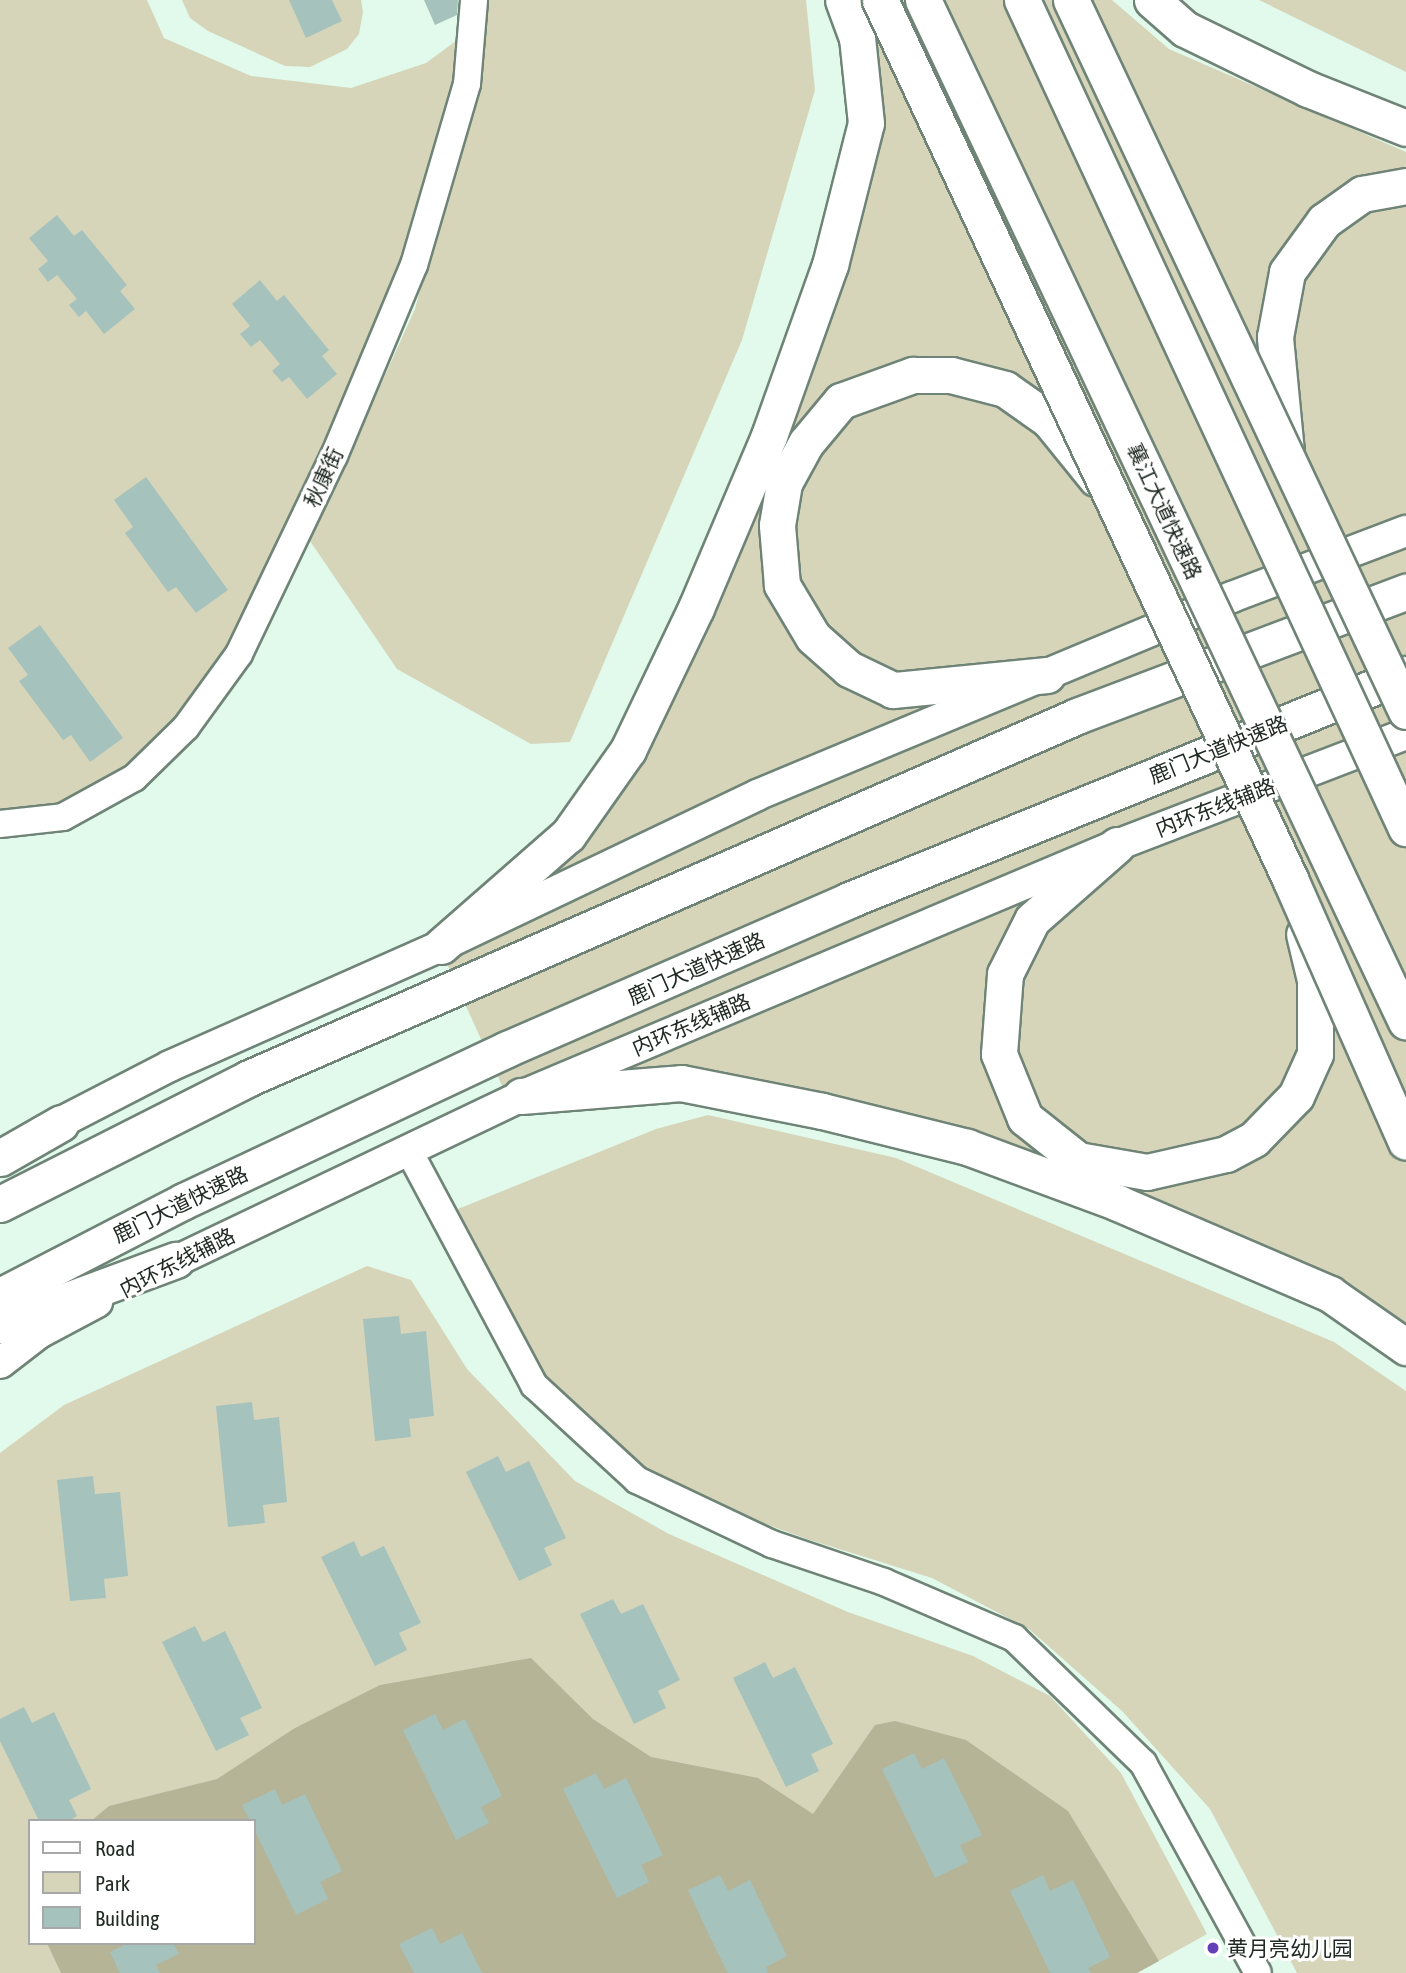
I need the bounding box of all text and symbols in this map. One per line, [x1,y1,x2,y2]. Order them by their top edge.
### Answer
street label: 襄江大道快速路 [1123,439,1207,583]
street label: 秋康街 [298,443,348,511]
street label: 鹿门大道快速路 [1145,710,1291,788]
street label: 内环东线辅路 [1152,773,1278,841]
street label: 鹿门大道快速路 [624,927,768,1009]
street label: 内环东线辅路 [628,988,754,1060]
street label: 鹿门大道快速路 [108,1160,252,1248]
street label: 内环东线辅路 [115,1222,239,1302]
legend [28,1819,256,1945]
text: Road [95,1836,135,1860]
text: Park [95,1871,130,1895]
text: Building [95,1906,159,1930]
place label: 黄月亮幼儿园 [1227,1935,1353,1961]
marker: 黄月亮幼儿园 [1205,1940,1221,1956]

